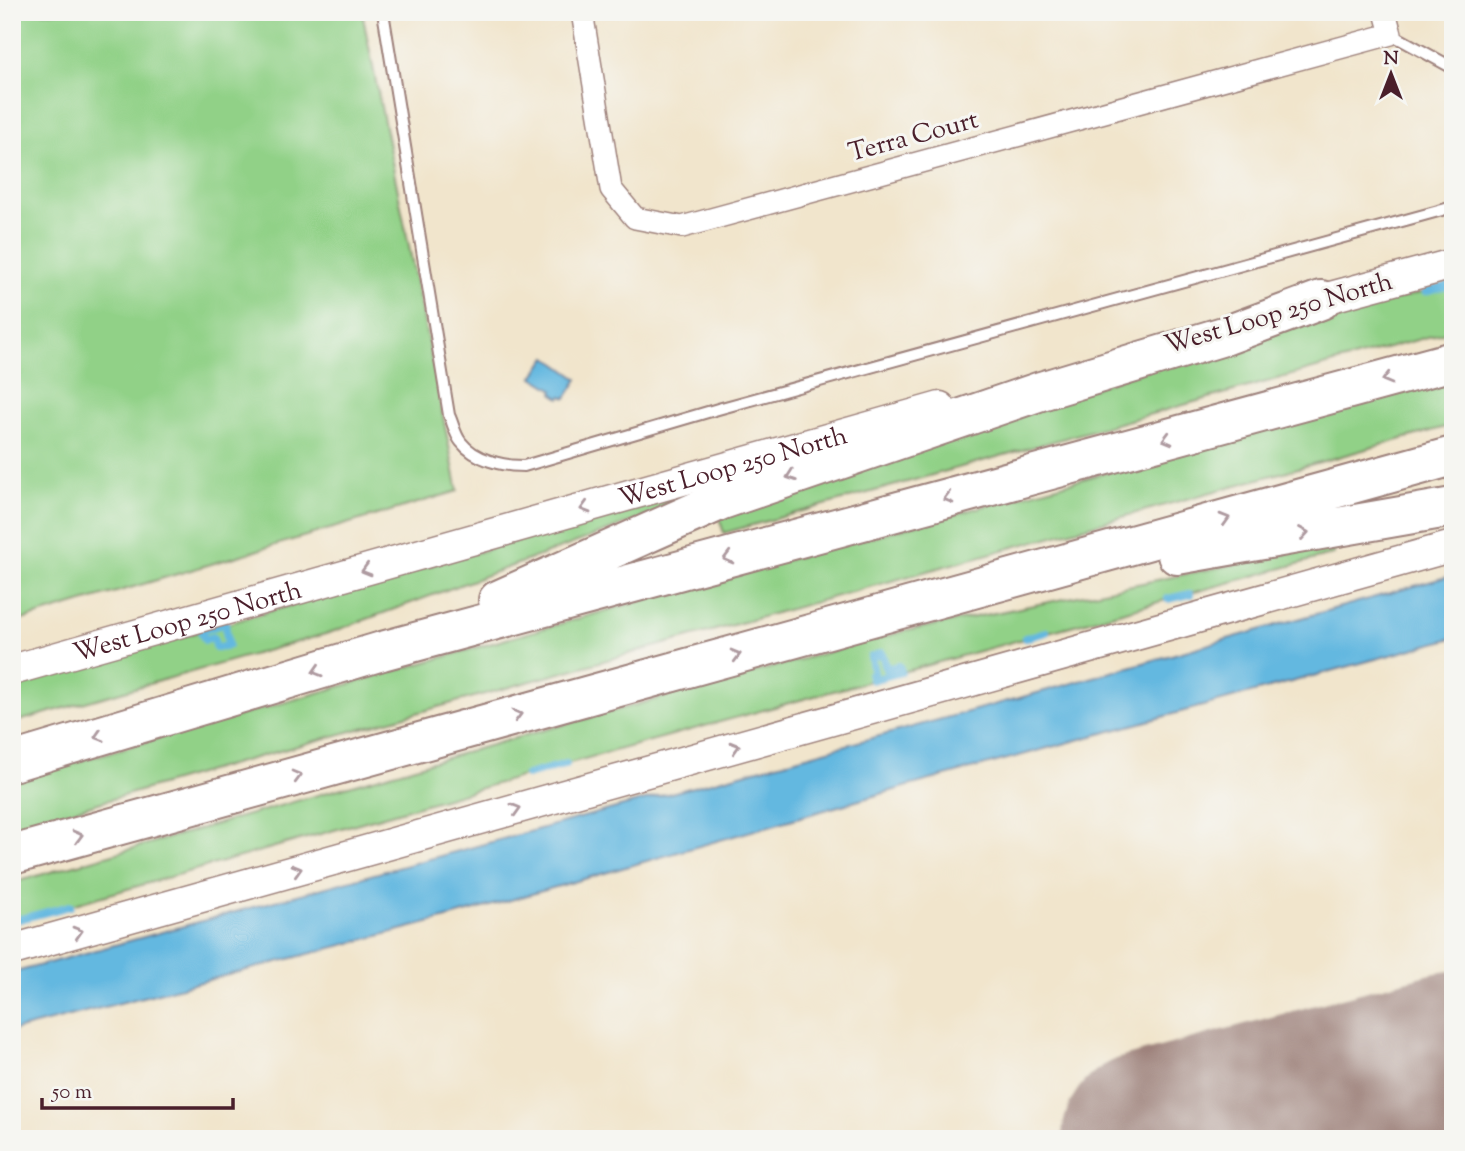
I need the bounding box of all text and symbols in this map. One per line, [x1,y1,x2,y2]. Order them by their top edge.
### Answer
north arrow [1356,38,1426,108]
text: N [1383,46,1399,73]
street label: Terra Court [845,102,983,173]
street label: West Loop 250 North [1160,264,1397,365]
one-way arrow [1381,371,1393,385]
street label: West Loop 250 North [615,418,852,518]
one-way arrow [1161,430,1173,445]
one-way arrow [786,468,798,482]
one-way arrow [942,490,954,504]
one-way arrow [579,499,591,514]
one-way arrow [1219,513,1231,527]
one-way arrow [1298,526,1310,541]
one-way arrow [722,549,734,564]
one-way arrow [360,561,372,576]
street label: West Loop 250 North [69,573,306,673]
one-way arrow [730,648,742,663]
one-way arrow [311,662,323,677]
one-way arrow [510,709,522,723]
one-way arrow [93,728,105,743]
one-way arrow [729,741,741,756]
one-way arrow [291,770,303,784]
one-way arrow [510,803,522,817]
one-way arrow [72,830,84,845]
one-way arrow [291,864,303,879]
one-way arrow [72,925,84,940]
scale bar [42,1067,233,1111]
text: 50 m [51,1078,92,1108]

